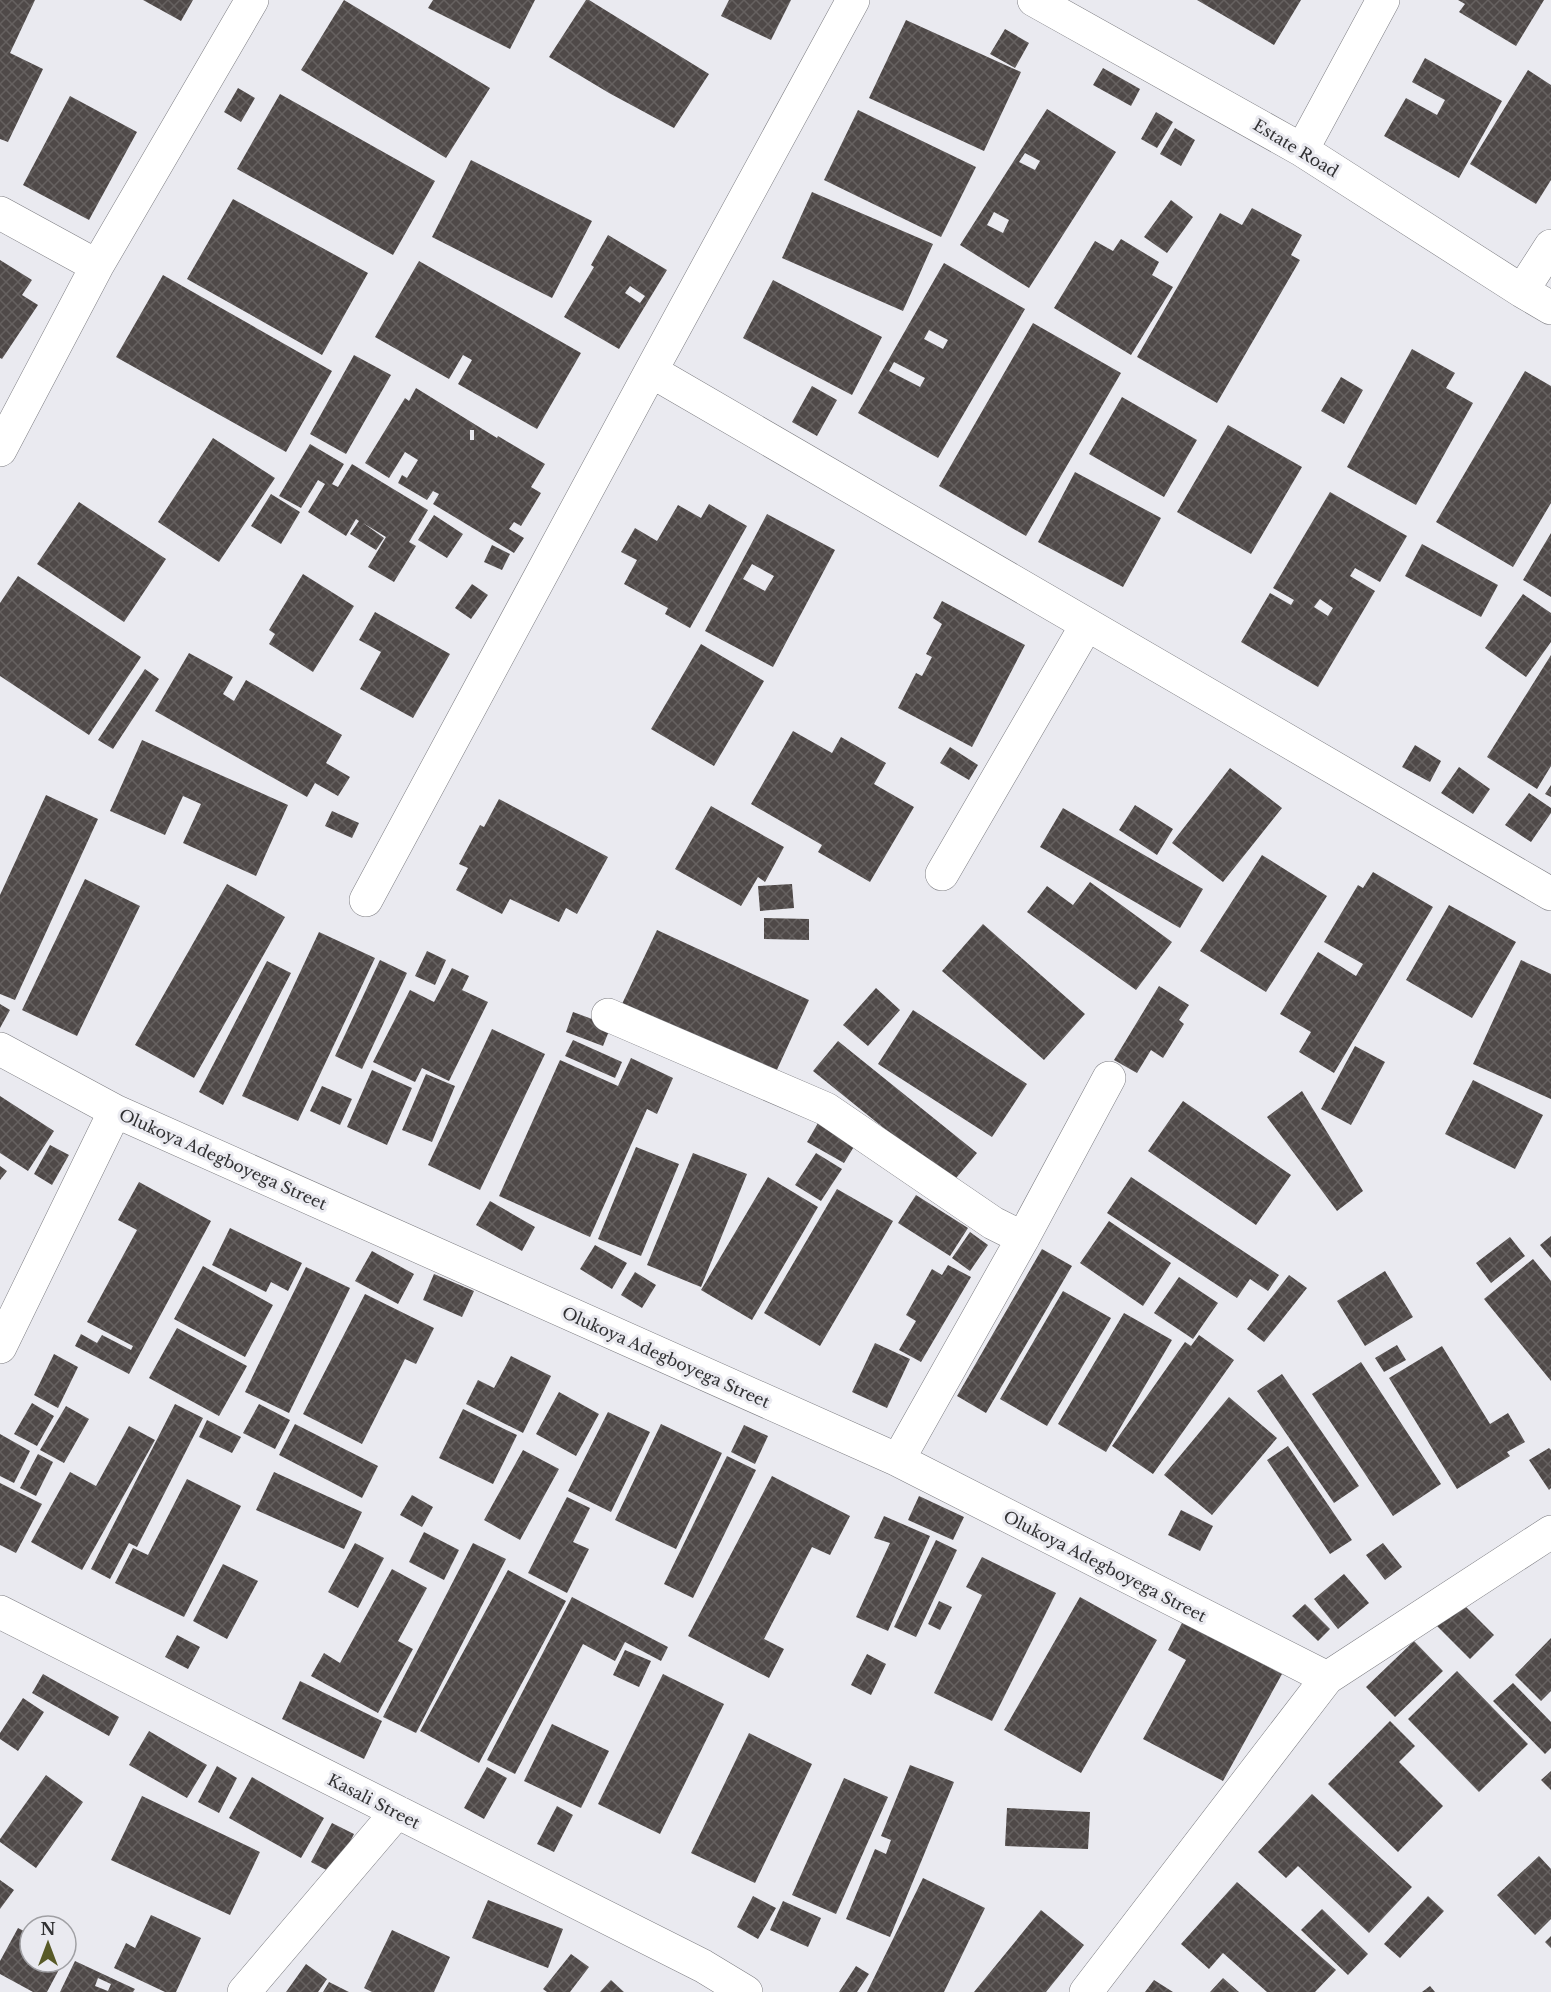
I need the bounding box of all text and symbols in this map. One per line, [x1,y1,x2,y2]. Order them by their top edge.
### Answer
street label: Estate Road [1250,115,1343,181]
street label: Olukoya Adegboyega Street [116,1104,330,1214]
street label: Olukoya Adegboyega Street [559,1302,773,1412]
street label: Olukoya Adegboyega Street [1000,1506,1210,1626]
street label: Kasali Street [325,1769,423,1833]
north arrow [18,1914,78,1974]
text: N [40,1919,56,1939]

